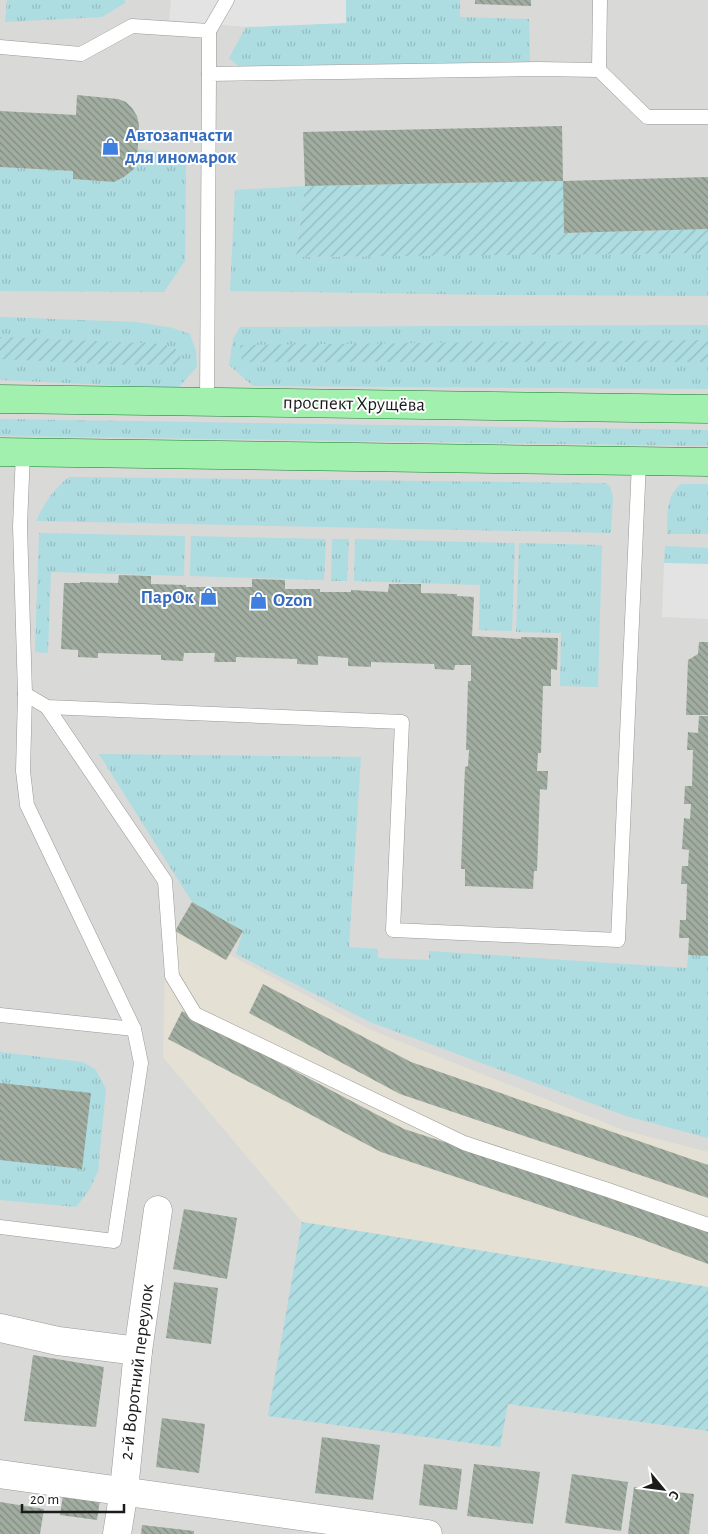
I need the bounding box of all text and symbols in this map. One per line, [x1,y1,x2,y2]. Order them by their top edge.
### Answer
place label: Автозапчасти для иномарок [125,126,237,167]
shop icon: Автозапчасти для иномарок [101,136,121,156]
street label: проспект Хрущёва [283,393,426,415]
shop icon: ПарОк [198,587,218,607]
place label: ПарОк [141,588,195,607]
shop icon: Ozon [249,590,269,610]
place label: Ozon [273,591,312,610]
street label: 2-й Воротний переулок [117,1283,157,1461]
north arrow [638,1464,688,1514]
scale bar [22,1482,125,1514]
text: С [665,1488,681,1502]
text: 20 m [30,1492,59,1507]

